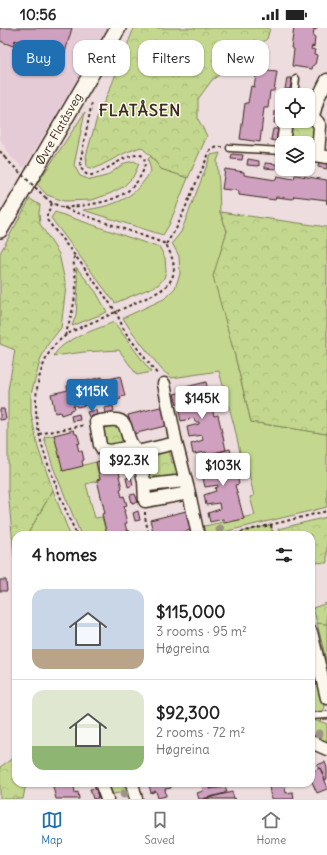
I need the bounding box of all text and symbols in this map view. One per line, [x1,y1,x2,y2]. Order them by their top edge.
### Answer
text: 10:56 [20,5,57,24]
chip: Buy [12,40,65,76]
chip: Rent [73,40,130,76]
chip: Filters [138,40,204,76]
chip: New [212,40,269,76]
map controls [275,88,315,176]
button: locate [275,88,315,128]
street label: Øvre Flatåsveg [32,90,85,167]
district label: FLATÅSEN [99,99,181,120]
button: layers [275,136,315,176]
pin: $115K [64,379,120,413]
text: $115K [76,383,108,400]
pin: $145K [174,386,230,420]
text: $145K [184,390,220,407]
pin: $92.3K [96,448,162,482]
text: $92.3K [109,452,149,469]
pin: $103K [195,453,251,487]
text: $103K [205,457,241,474]
text: 4 homes [32,544,97,566]
icon: filters [273,544,295,566]
text: $115,000 [156,601,226,623]
icon: home [64,605,112,653]
text: 3 rooms · 95 m² [156,623,247,640]
text: Høgreina [156,640,210,657]
text: $92,300 [156,702,220,724]
icon: home [64,706,112,754]
text: 2 rooms · 72 m² [156,724,245,741]
text: Høgreina [156,741,210,758]
tab: Map [41,809,63,847]
tab: Saved [145,809,175,847]
tab: Home [256,809,286,847]

